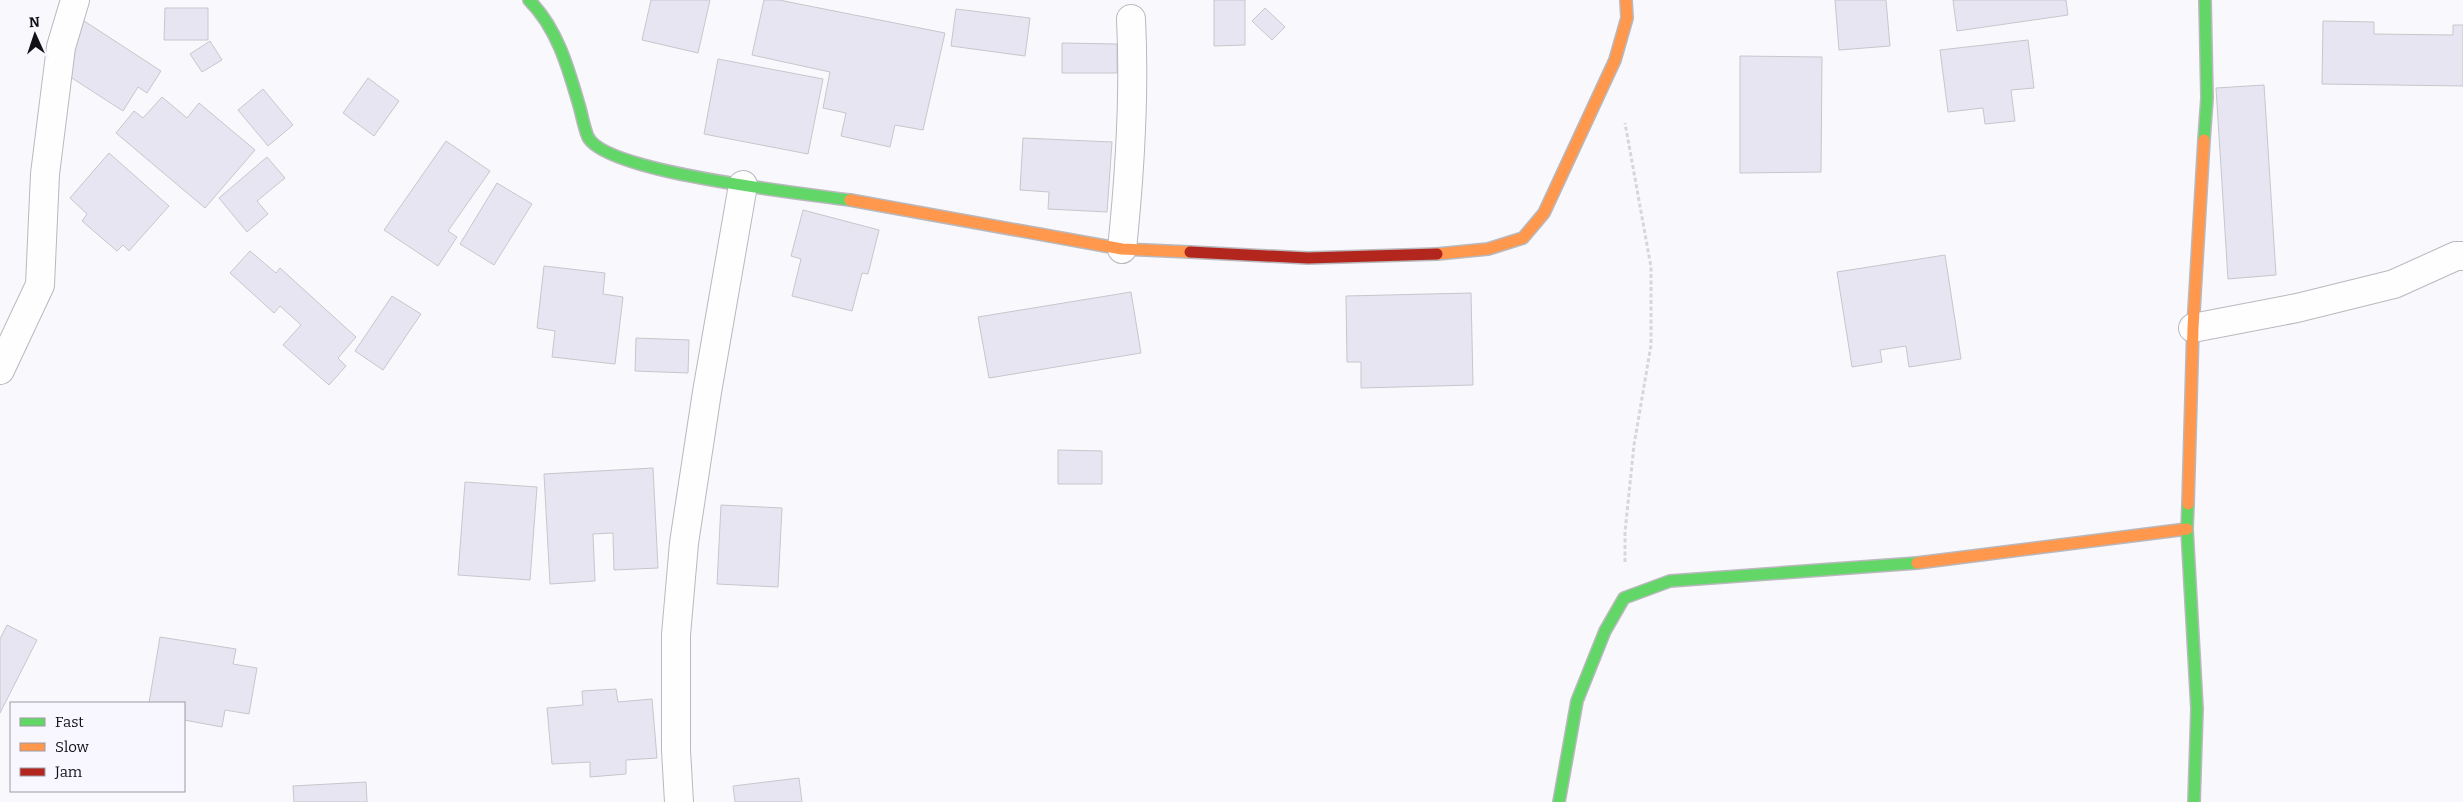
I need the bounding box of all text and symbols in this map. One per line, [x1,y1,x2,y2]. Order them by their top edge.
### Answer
north arrow [10,10,60,60]
text: N [29,14,40,31]
legend [10,702,185,792]
text: Fast [55,713,84,731]
text: Slow [55,738,90,756]
text: Jam [54,763,83,781]

